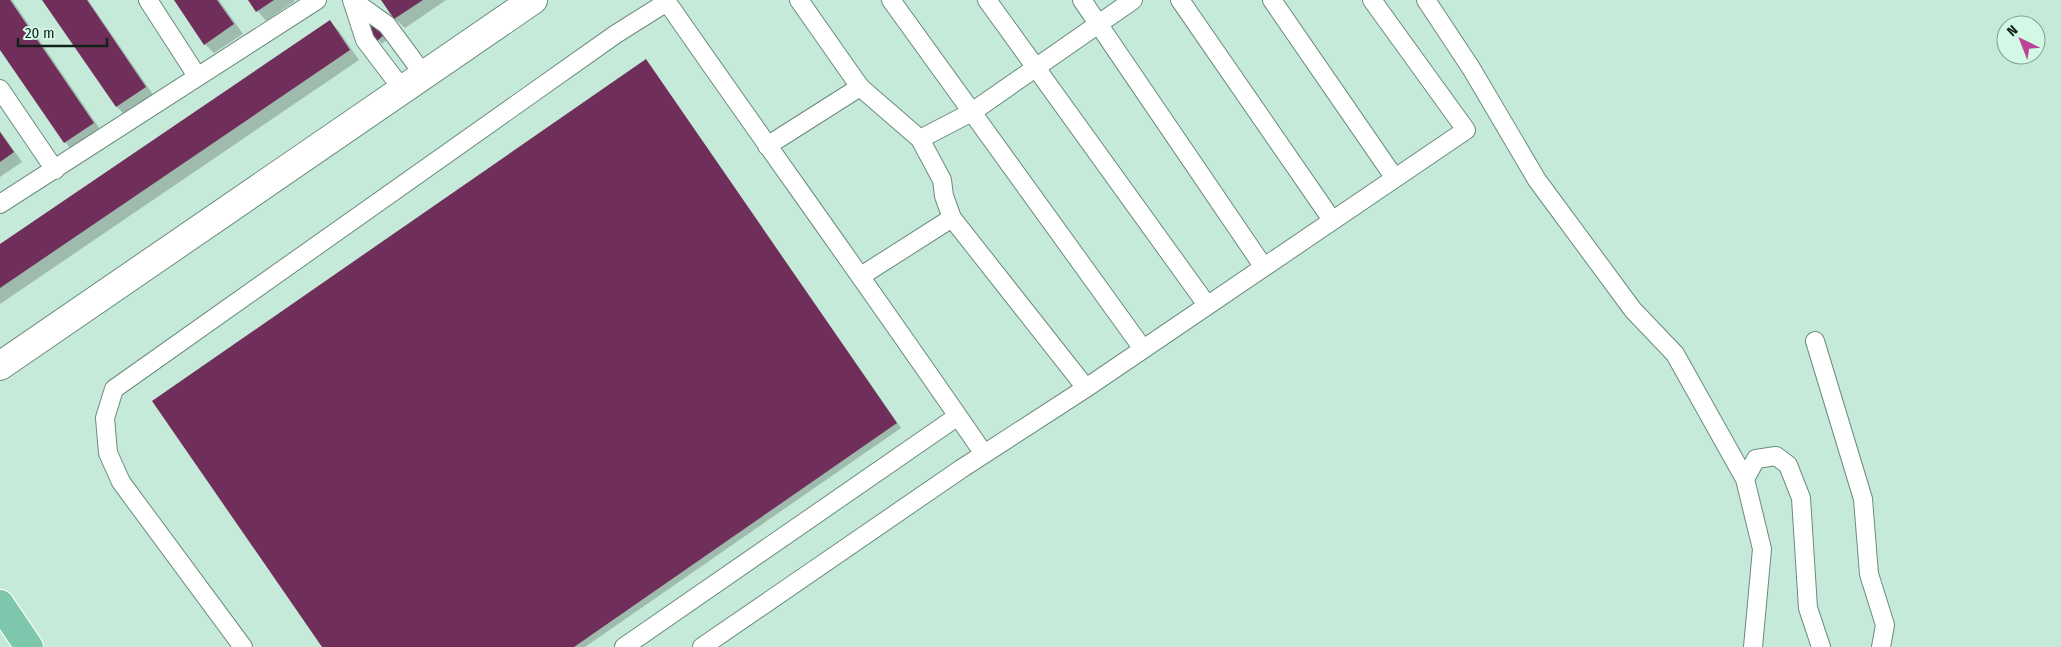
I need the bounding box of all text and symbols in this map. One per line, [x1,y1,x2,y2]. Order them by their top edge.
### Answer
scale bar [18,15,106,47]
north arrow [1996,15,2046,65]
text: N [2004,22,2021,40]
text: 20 m [25,24,55,42]

